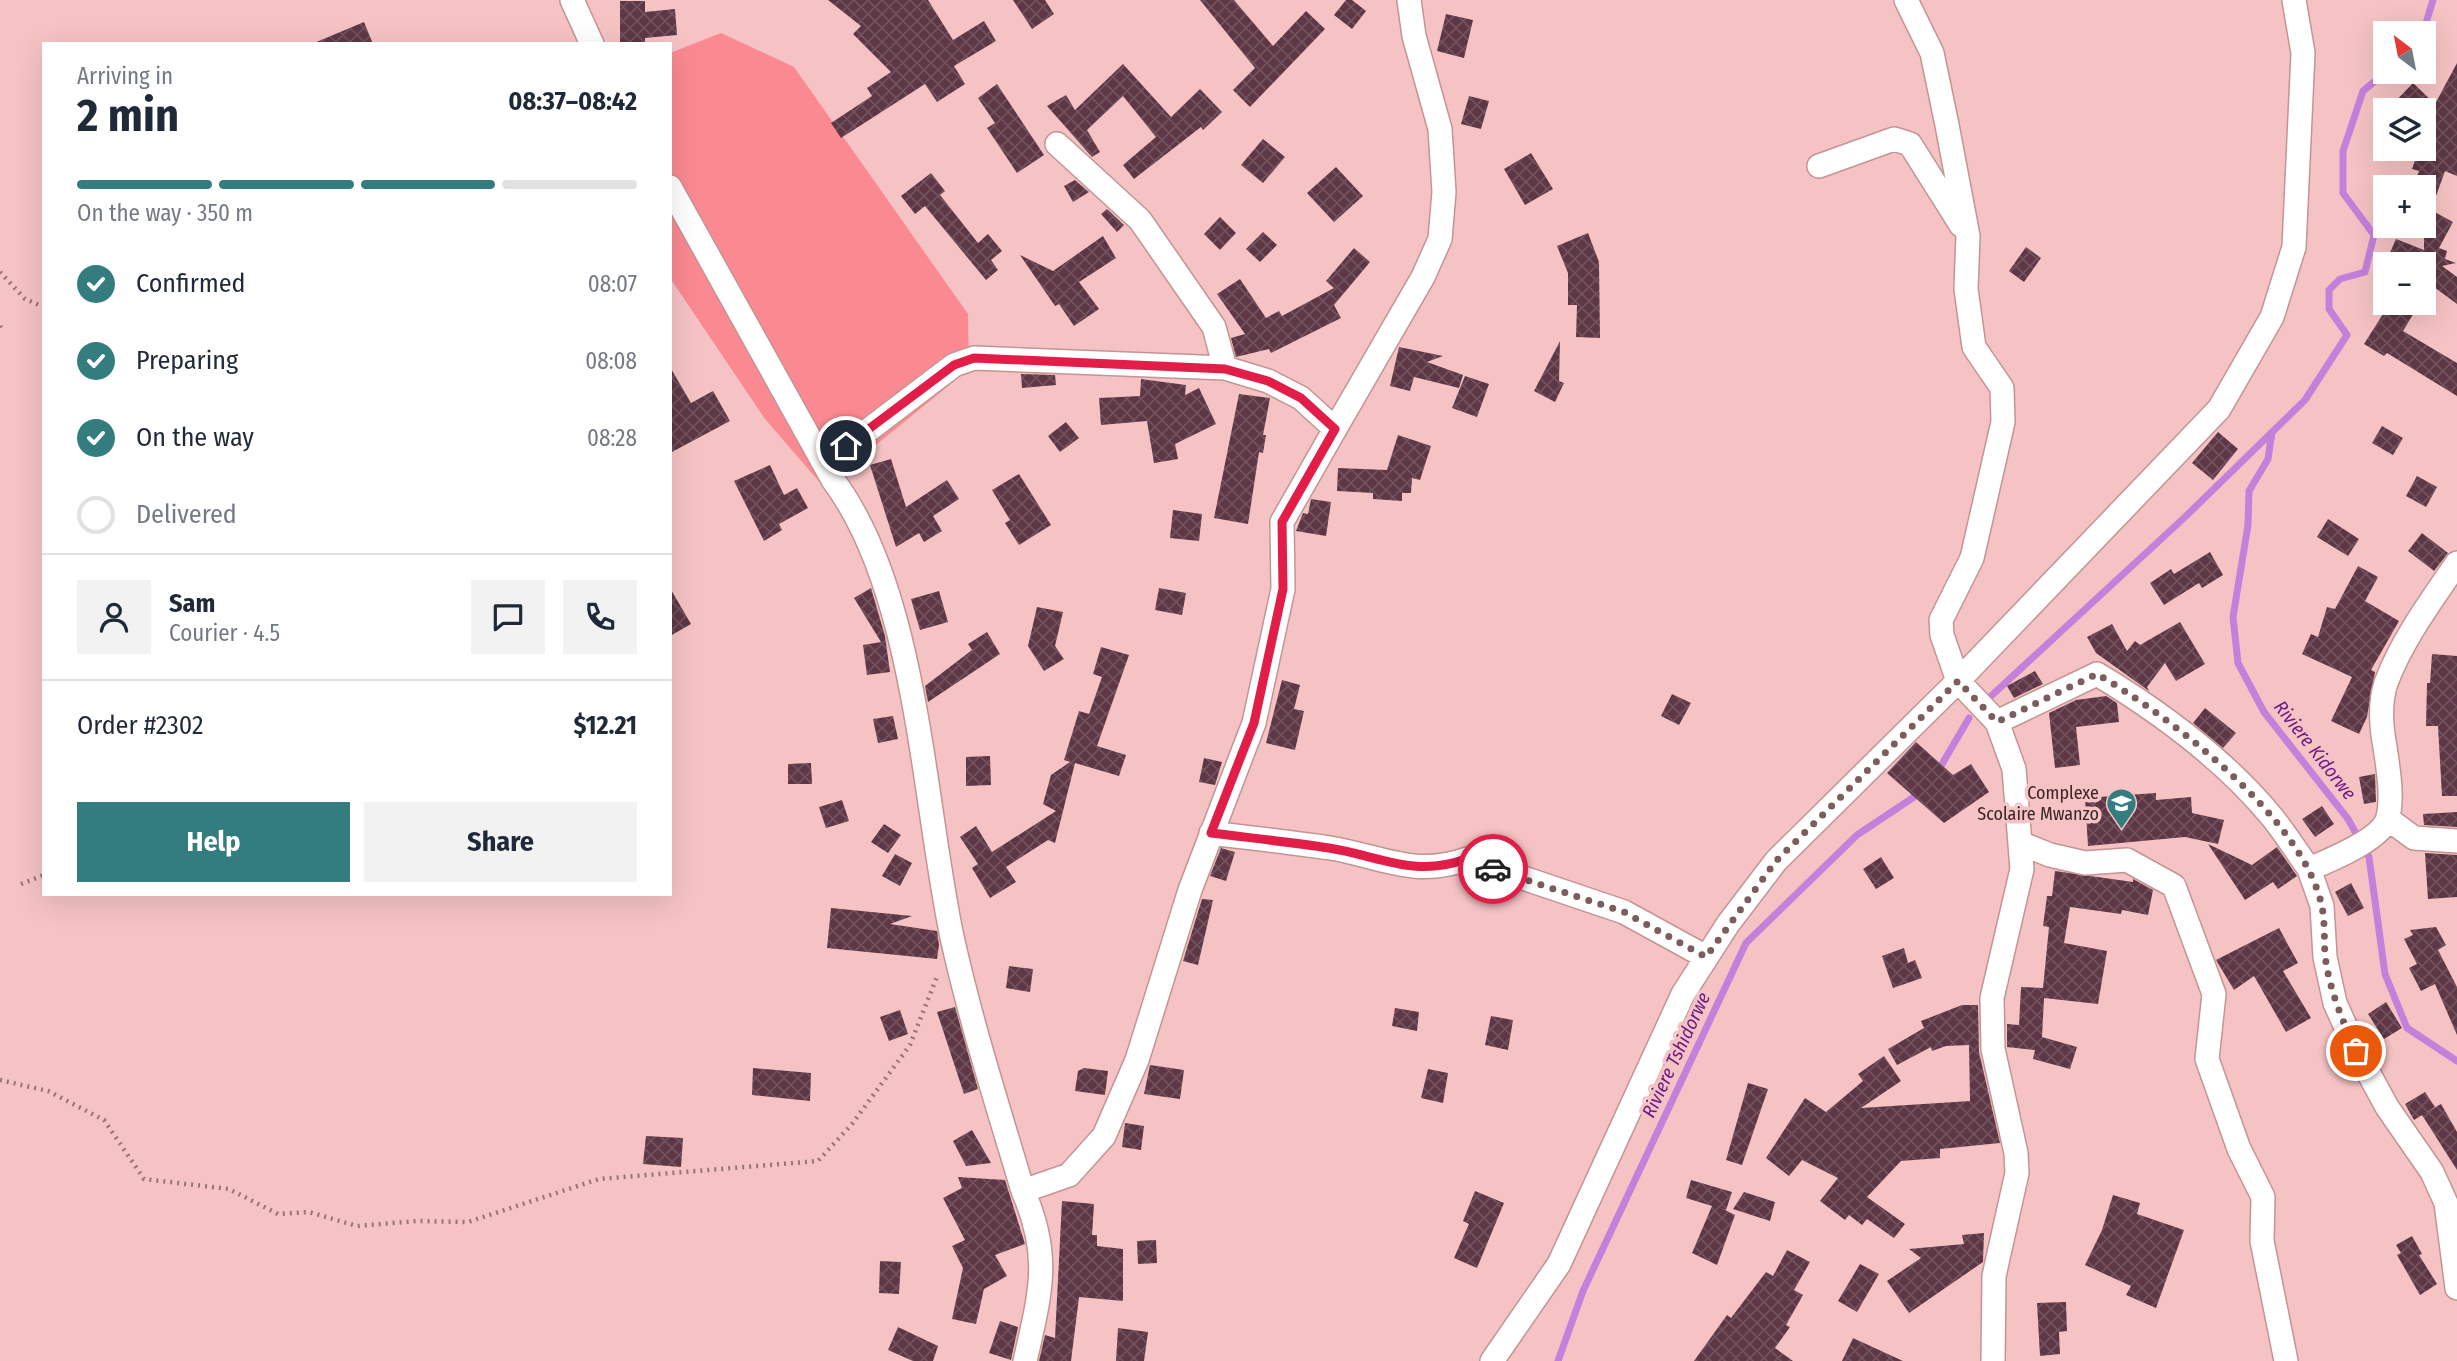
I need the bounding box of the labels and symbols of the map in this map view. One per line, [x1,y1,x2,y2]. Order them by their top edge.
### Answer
north arrow [2373,21,2436,84]
pin [816,416,876,476]
water label: Riviere Kidorwe [2269,696,2361,804]
place label: Complexe Scolaire Mwanzo [1977,782,2099,825]
school or university icon: Complexe Scolaire Mwanzo [2105,786,2139,830]
courier [1458,834,1528,904]
water label: Riviere Tshidorwe [1637,989,1715,1121]
pin [2326,1021,2386,1081]

